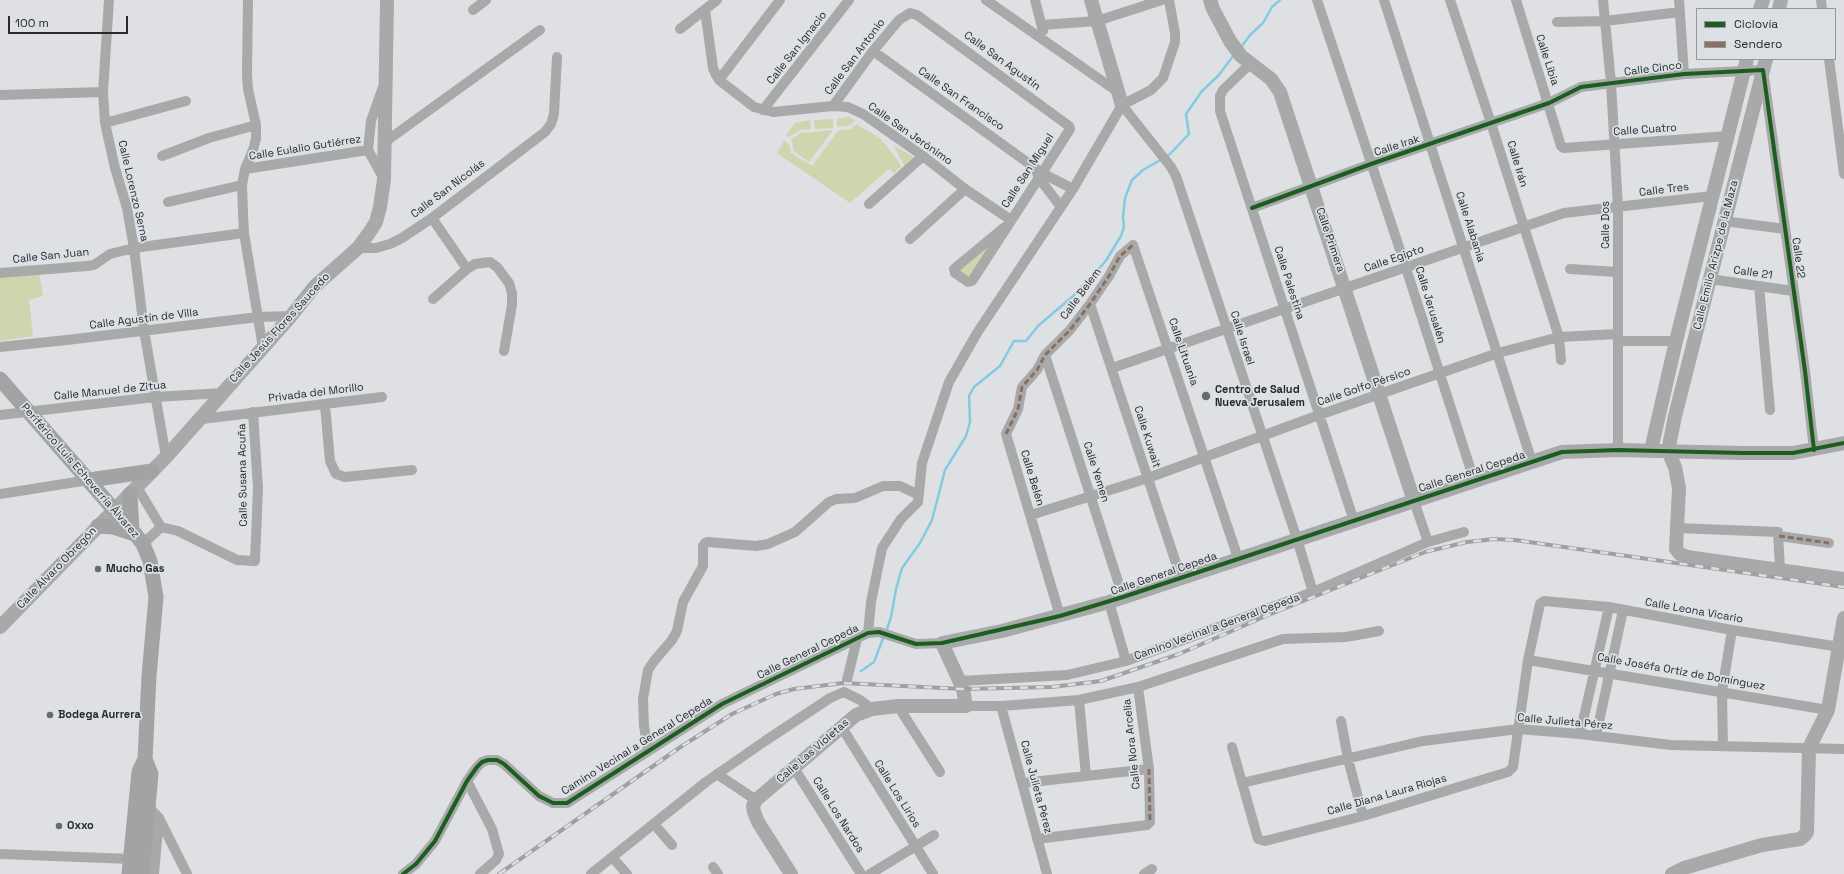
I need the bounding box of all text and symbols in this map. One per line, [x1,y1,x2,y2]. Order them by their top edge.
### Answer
scale bar [10,8,130,34]
legend [1696,8,1836,60]
street label: Calle San Ignacio [764,9,830,87]
text: 100 m [15,15,49,31]
street label: Calle San Antonio [822,16,888,98]
text: Ciclovía [1734,16,1778,32]
street label: Calle San Agustín [961,29,1043,93]
street label: Calle Libia [1533,33,1561,87]
text: Sendero [1734,36,1782,52]
street label: Calle Cinco [1623,59,1683,79]
street label: Calle San Francisco [915,64,1007,134]
street label: Calle San Jerónimo [865,100,955,168]
street label: Calle Cuatro [1613,121,1677,139]
street label: Calle San Miguel [999,131,1057,211]
street label: Calle Irak [1373,132,1421,160]
street label: Calle Eulalio Gutiérrez [248,133,362,163]
street label: Calle Lorenzo Serna [115,139,151,243]
street label: Calle Irán [1504,139,1530,189]
street label: Calle San Nicolás [409,157,487,221]
street label: Calle Emilio Arizpe de la Maza [1691,179,1741,331]
street label: Calle Tres [1638,180,1690,200]
street label: Calle Alabania [1452,190,1488,264]
street label: Calle Dos [1599,201,1613,249]
street label: Calle Primera [1313,206,1347,274]
street label: Calle 22 [1789,237,1807,279]
street label: Calle Egipto [1362,243,1426,275]
street label: Calle San Juan [12,245,90,267]
street label: Calle Palestina [1271,245,1307,321]
street label: Calle 21 [1733,264,1773,282]
street label: Calle Jerusalén [1412,265,1448,345]
street label: Calle Belem [1058,266,1104,322]
street label: Calle Jesús Flores Saucedo [227,270,333,386]
street label: Calle Agustín de Villa [89,306,199,332]
street label: Calle Israel [1227,309,1257,367]
street label: Calle Lituania [1165,316,1201,388]
street label: Calle Golfo Pérsico [1316,365,1412,409]
street label: Calle Manuel de Zitua [53,379,167,403]
street label: Privada del Morillo [268,381,364,405]
place label: Centro de Salud Nueva Jerusalem [1215,383,1305,409]
marker: Centro de Salud Nueva Jerusalem [1200,390,1212,402]
street label: Periférico Luis Echeverría Álvarez [18,401,142,541]
street label: Calle Kuwait [1131,404,1163,470]
street label: Calle Susana Acuña [236,423,250,527]
street label: Calle Yemen [1080,440,1112,504]
street label: Calle Belén [1017,448,1047,508]
street label: Calle General Cepeda [1417,448,1527,496]
street label: Calle Álvaro Obregón [14,524,100,612]
street label: Calle General Cepeda [1109,550,1219,598]
place label: Mucho Gas [106,562,165,576]
marker: Mucho Gas [93,564,103,574]
street label: Camino Vecinal a General Cepeda [1132,591,1302,663]
street label: Calle Leona Vicario [1644,596,1744,626]
street label: Calle General Cepeda [755,622,861,682]
street label: Calle Joséfa Ortiz de Domínguez [1596,651,1766,693]
street label: Camino Vecinal a General Cepeda [559,694,715,798]
street label: Calle Nora Arcelia [1121,698,1143,790]
place label: Bodega Aurrera [58,708,141,722]
marker: Bodega Aurrera [45,710,55,720]
street label: Calle Julieta Pérez [1517,711,1613,733]
street label: Calle Las Violetas [774,716,852,786]
street label: Calle Julieta Pérez [1017,739,1055,835]
street label: Calle Los Lirios [871,758,923,830]
street label: Calle Diana Laura Riojas [1326,772,1448,818]
street label: Calle Los Nardos [809,775,867,855]
place label: Oxxo [67,819,94,833]
marker: Oxxo [54,821,64,831]

